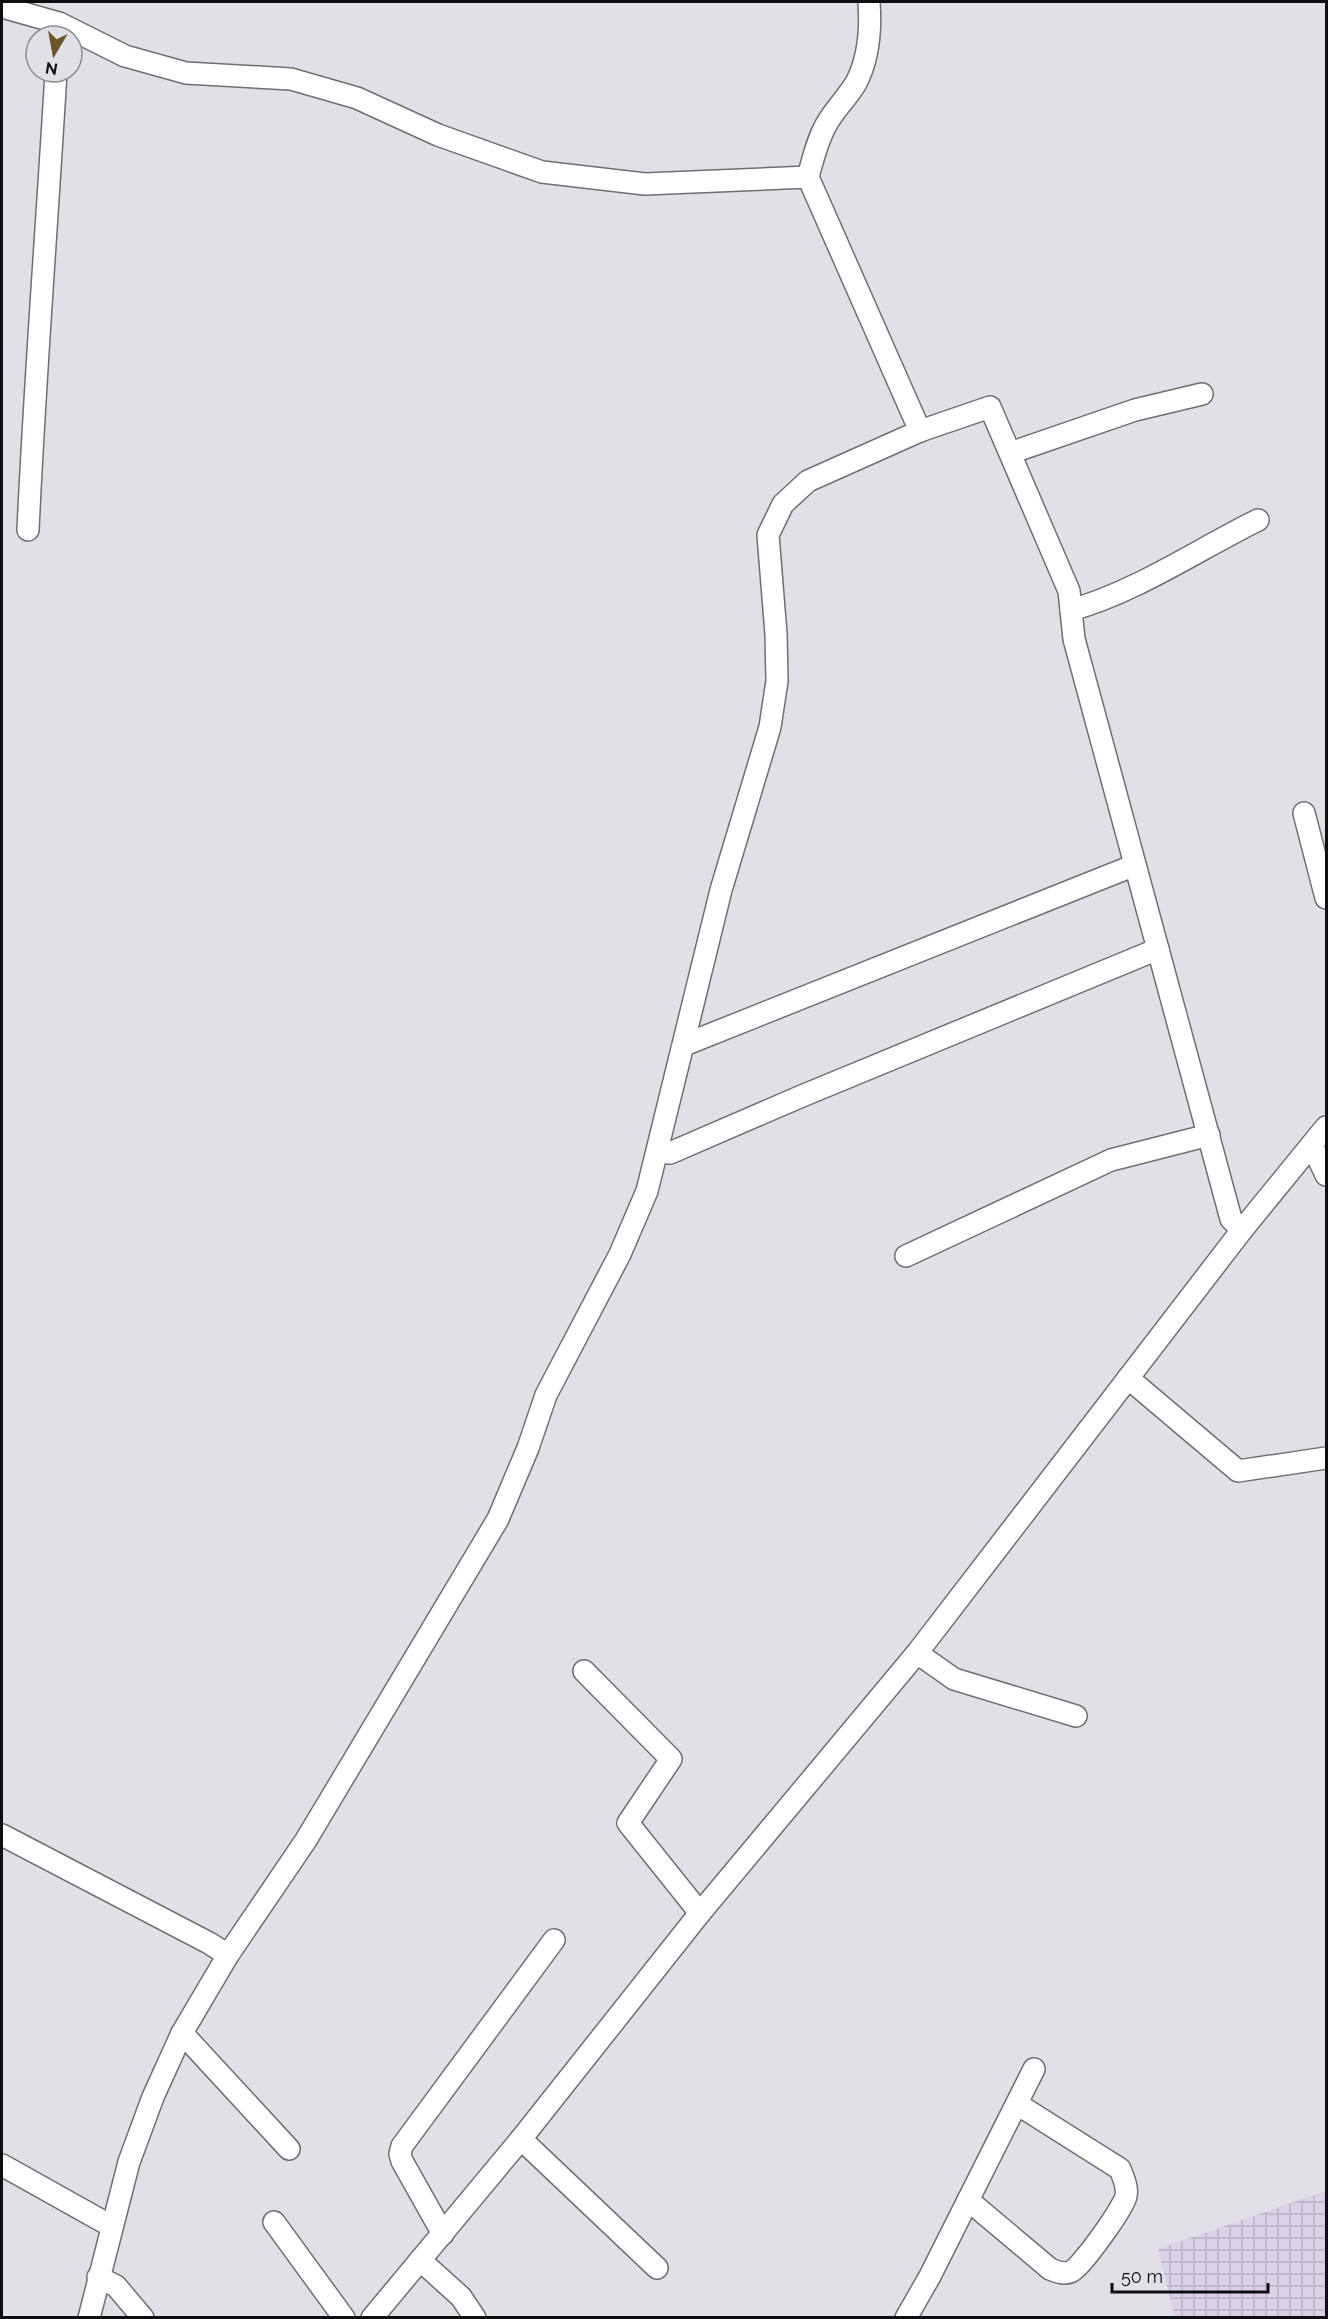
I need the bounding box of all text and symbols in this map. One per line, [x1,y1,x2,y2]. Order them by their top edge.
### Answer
north arrow [24,24,84,84]
text: N [44,58,59,79]
scale bar [1112,2256,1268,2294]
text: 50 m [1121,2266,1163,2287]

